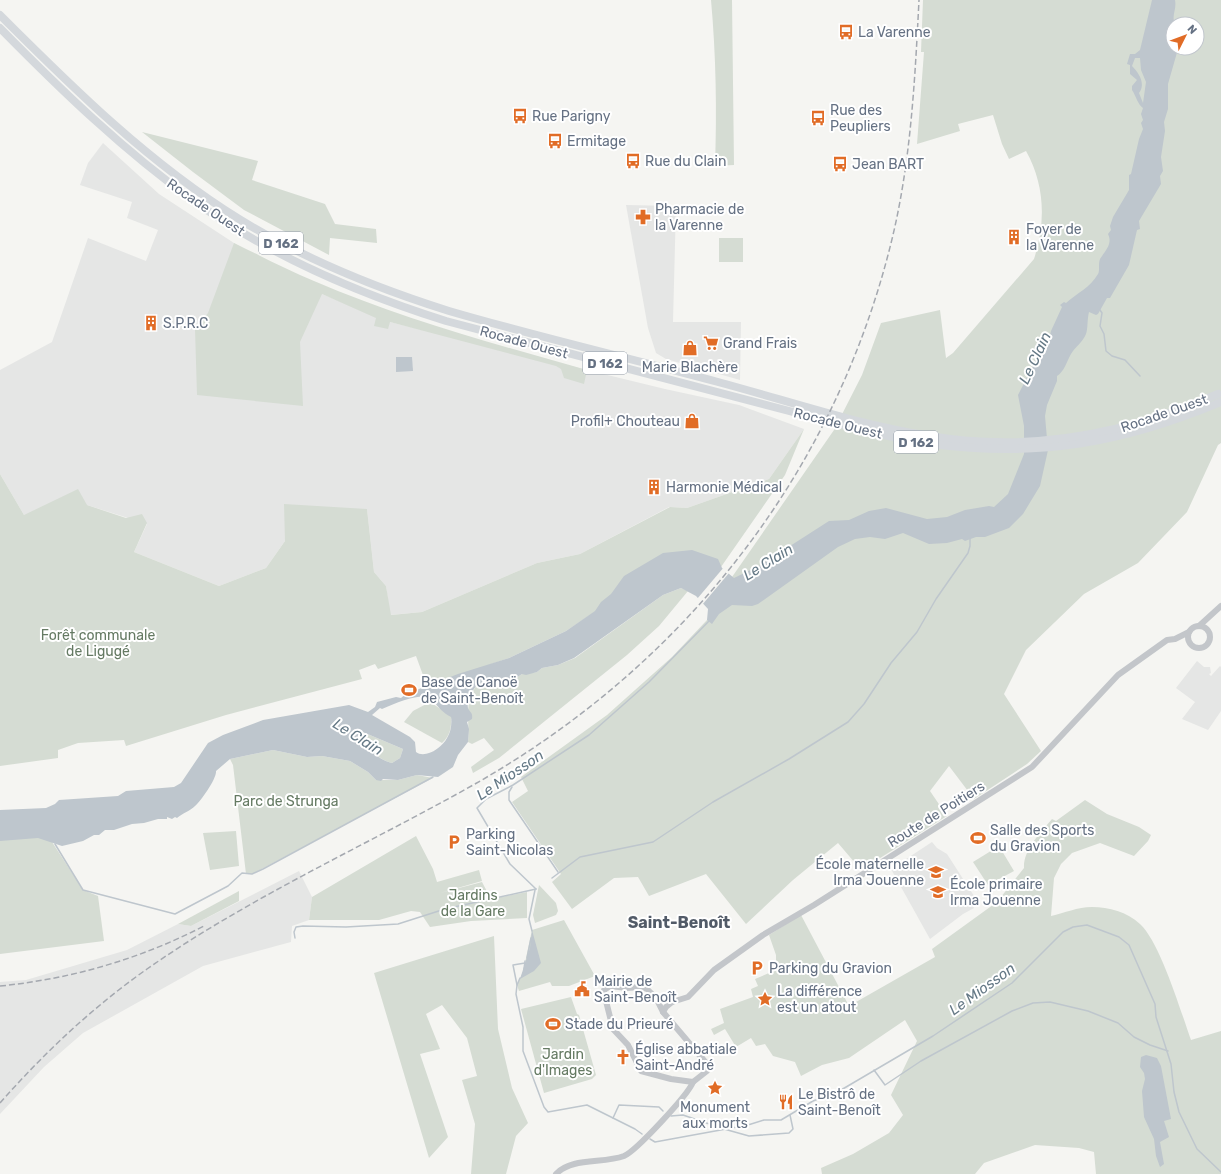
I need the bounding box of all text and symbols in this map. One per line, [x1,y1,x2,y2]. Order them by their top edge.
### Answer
north arrow [1165,16,1205,56]
text: N [1185,22,1200,37]
bus stop icon: La Varenne [837,23,855,41]
place label: La Varenne [858,24,931,41]
place label: Rue des Peupliers [830,102,891,135]
bus stop icon: Rue Parigny [511,107,529,125]
place label: Rue Parigny [532,108,611,125]
bus stop icon: Rue des Peupliers [809,109,827,127]
bus stop icon: Ermitage [546,132,564,150]
place label: Ermitage [567,133,626,150]
bus stop icon: Rue du Clain [624,152,642,170]
place label: Rue du Clain [645,153,726,170]
bus stop icon: Jean BART [831,155,849,173]
place label: Jean BART [852,156,924,173]
street label: Rocade Ouest [163,175,248,240]
place label: Pharmacie de la Varenne [655,201,744,234]
pharmacy icon: Pharmacie de la Varenne [634,208,652,226]
place label: Foyer de la Varenne [1026,221,1094,254]
building icon: Foyer de la Varenne [1005,228,1023,246]
road number: D 162 [259,232,303,254]
building icon: S.P.R.C [142,314,160,332]
place label: S.P.R.C [163,315,208,332]
street label: Rocade Ouest [478,323,570,363]
water label: Le Clain [1015,329,1055,387]
supermarket icon: Grand Frais [702,334,720,352]
place label: Grand Frais [723,335,797,352]
shop icon: Marie Blachère [681,339,699,357]
road number: D 162 [583,352,627,374]
place label: Marie Blachère [642,359,738,376]
street label: Rocade Ouest [1119,391,1210,436]
street label: Rocade Ouest [792,404,884,443]
shop icon: Profil+ Chouteau [683,412,701,430]
place label: Profil+ Chouteau [571,413,680,430]
road number: D 162 [894,431,938,453]
building icon: Harmonie Médical [645,478,663,496]
place label: Harmonie Médical [666,479,782,496]
water label: Le Clain [740,540,796,584]
park label: Forêt communale de Ligugé [41,627,155,660]
place label: Base de Canoë de Saint-Benoît [421,674,524,707]
sports icon: Base de Canoë de Saint-Benoît [400,681,418,699]
water label: Le Clain [330,715,386,759]
water label: Le Miosson [473,746,547,804]
street label: Route de Poitiers [885,778,988,851]
park label: Parc de Strunga [233,793,339,810]
place label: Salle des Sports du Gravion [990,822,1094,855]
place label: Parking Saint-Nicolas [466,826,553,859]
sports icon: Salle des Sports du Gravion [969,829,987,847]
parking icon: Parking Saint-Nicolas [445,833,463,851]
place label: École maternelle Irma Jouenne [815,855,924,889]
school or university icon: École maternelle Irma Jouenne [927,863,945,881]
place label: École primaire Irma Jouenne [950,875,1043,909]
school or university icon: École primaire Irma Jouenne [929,883,947,901]
park label: Jardins de la Gare [441,887,505,920]
district label: Saint-Benoît [628,913,731,932]
parking icon: Parking du Gravion [748,959,766,977]
water label: Le Miosson [945,959,1019,1019]
place label: Parking du Gravion [769,960,892,977]
place label: Mairie de Saint-Benoît [594,973,677,1006]
public building icon: Mairie de Saint-Benoît [573,980,591,998]
place label: La différence est un atout [777,983,862,1016]
place icon: La différence est un atout [756,990,774,1008]
sports icon: Stade du Prieuré [544,1015,562,1033]
place label: Stade du Prieuré [565,1016,674,1033]
place label: Église abbatiale Saint-André [635,1040,737,1074]
park label: Jardin d'Images [534,1046,592,1079]
church icon: Église abbatiale Saint-André [614,1048,632,1066]
place icon: Monument aux morts [706,1079,724,1097]
place label: Le Bistrô de Saint-Benoît [798,1086,881,1119]
restaurant icon: Le Bistrô de Saint-Benoît [777,1093,795,1111]
place label: Monument aux morts [680,1099,751,1132]

